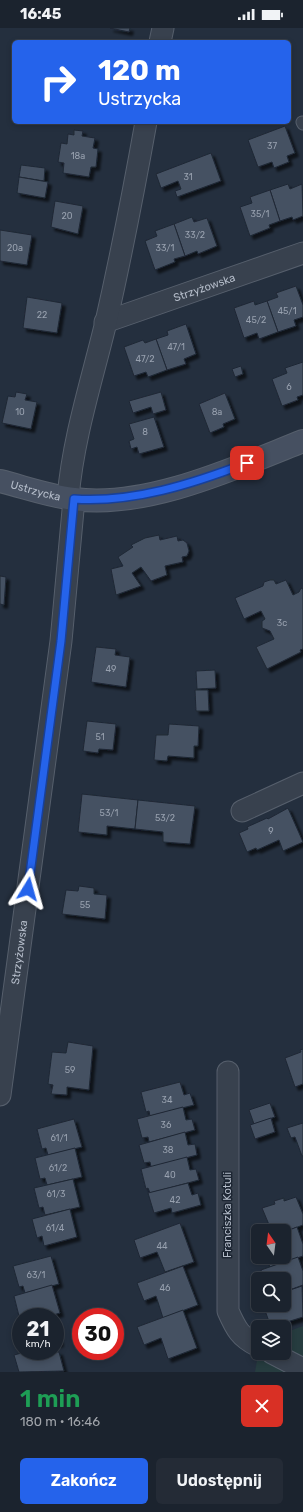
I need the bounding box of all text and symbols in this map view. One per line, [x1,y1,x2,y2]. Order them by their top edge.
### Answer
text: 16:45 [20,5,62,23]
text: 120 m [98,54,181,87]
icon: right [32,56,84,108]
text: Ustrzycka [98,88,181,110]
house number: 37 [267,141,277,151]
house number: 18a [71,151,85,161]
house number: 31 [183,172,193,182]
house number: 35/1 [251,209,270,219]
house number: 20 [62,211,73,221]
house number: 33/2 [185,230,205,240]
house number: 20a [7,243,23,253]
house number: 33/1 [156,243,175,253]
street label: Strzyżowska [171,271,237,304]
house number: 45/1 [277,306,297,316]
house number: 22 [37,310,47,320]
house number: 45/2 [246,315,266,325]
house number: 47/1 [167,342,185,352]
house number: 47/2 [136,354,154,364]
house number: 6 [286,382,292,392]
house number: 10 [15,407,25,417]
house number: 8a [212,407,222,417]
house number: 8 [142,427,148,437]
pin [230,446,264,480]
icon: arrive [236,452,258,474]
street label: Ustrzycka [9,478,62,503]
house number: 3c [277,618,287,628]
house number: 49 [106,664,116,674]
house number: 51 [95,732,105,742]
house number: 53/1 [100,808,119,818]
house number: 53/2 [155,813,175,823]
house number: 9 [268,826,274,836]
position arrow [7,868,49,910]
house number: 55 [80,900,90,910]
street label: Strzyżowska [8,919,30,985]
house number: 59 [65,1065,75,1075]
house number: 34 [162,1095,173,1105]
house number: 36 [161,1120,172,1130]
house number: 61/1 [50,1133,68,1143]
house number: 38 [162,1145,174,1155]
house number: 61/2 [49,1163,67,1173]
house number: 40 [164,1170,176,1180]
street label: Franciszka Kotuli [221,1172,234,1258]
house number: 61/3 [47,1189,65,1199]
house number: 42 [170,1195,180,1205]
house number: 61/4 [46,1223,65,1233]
north arrow [251,1224,291,1264]
map controls [251,1224,291,1360]
house number: 44 [156,1241,168,1251]
house number: 63/1 [27,1270,46,1280]
button: search [251,1272,291,1312]
house number: 46 [159,1283,171,1293]
speed limit sign: 30 [72,1308,124,1360]
text: 21 [27,1317,49,1341]
button: layers [251,1320,291,1360]
text: km/h [26,1338,50,1350]
text: 1 min [20,1385,80,1413]
button: close [241,1385,283,1427]
text: 180 m · 16:46 [20,1414,100,1429]
button: Zakończ [20,1458,148,1504]
button: Udostępnij [156,1458,283,1504]

